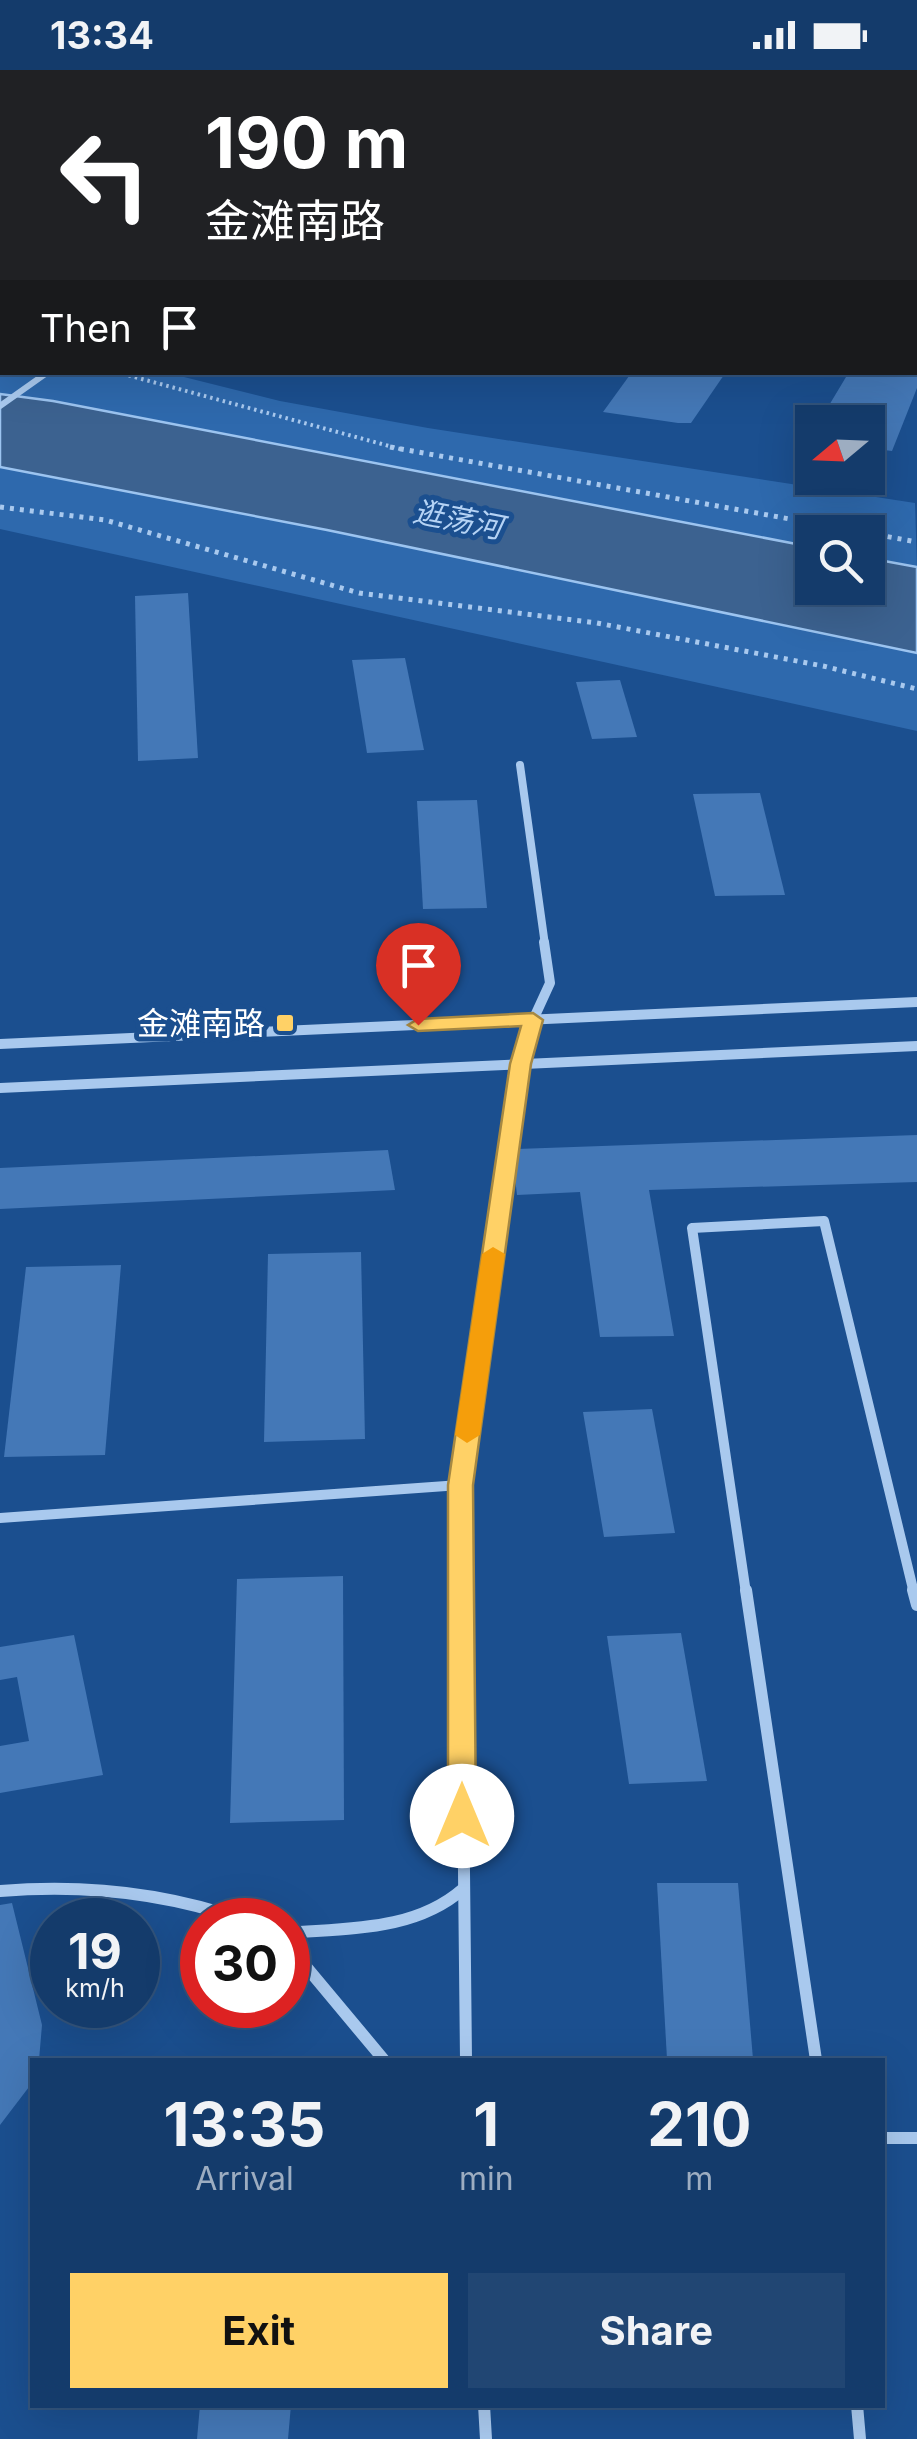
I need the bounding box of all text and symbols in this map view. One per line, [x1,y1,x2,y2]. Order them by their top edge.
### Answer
text: 13:34 [50,12,154,58]
text: 190 m [205,100,408,185]
icon: left [40,110,170,240]
text: 金滩南路 [205,193,385,248]
icon: arrive [152,300,207,355]
text: Then [40,305,132,351]
north arrow [795,405,885,495]
map controls [795,405,885,605]
water label: 逛荡河 [410,493,511,546]
button: search [795,515,885,605]
pin [376,923,461,1026]
icon: arrive [391,938,446,993]
place label: 金滩南路 [137,1004,265,1043]
marker: 金滩南路 [274,1012,296,1034]
position arrow [410,1764,514,1868]
speed limit sign: 30 [180,1898,310,2028]
text: 19 [68,1921,122,1981]
text: km/h [65,1973,125,2003]
text: 13:35 [164,2088,325,2160]
text: 1 [473,2088,499,2160]
text: 210 [647,2088,751,2160]
text: Arrival [195,2159,294,2198]
text: min [459,2159,514,2198]
text: m [685,2159,713,2198]
button: Exit [70,2273,448,2388]
button: Share [468,2273,845,2388]

